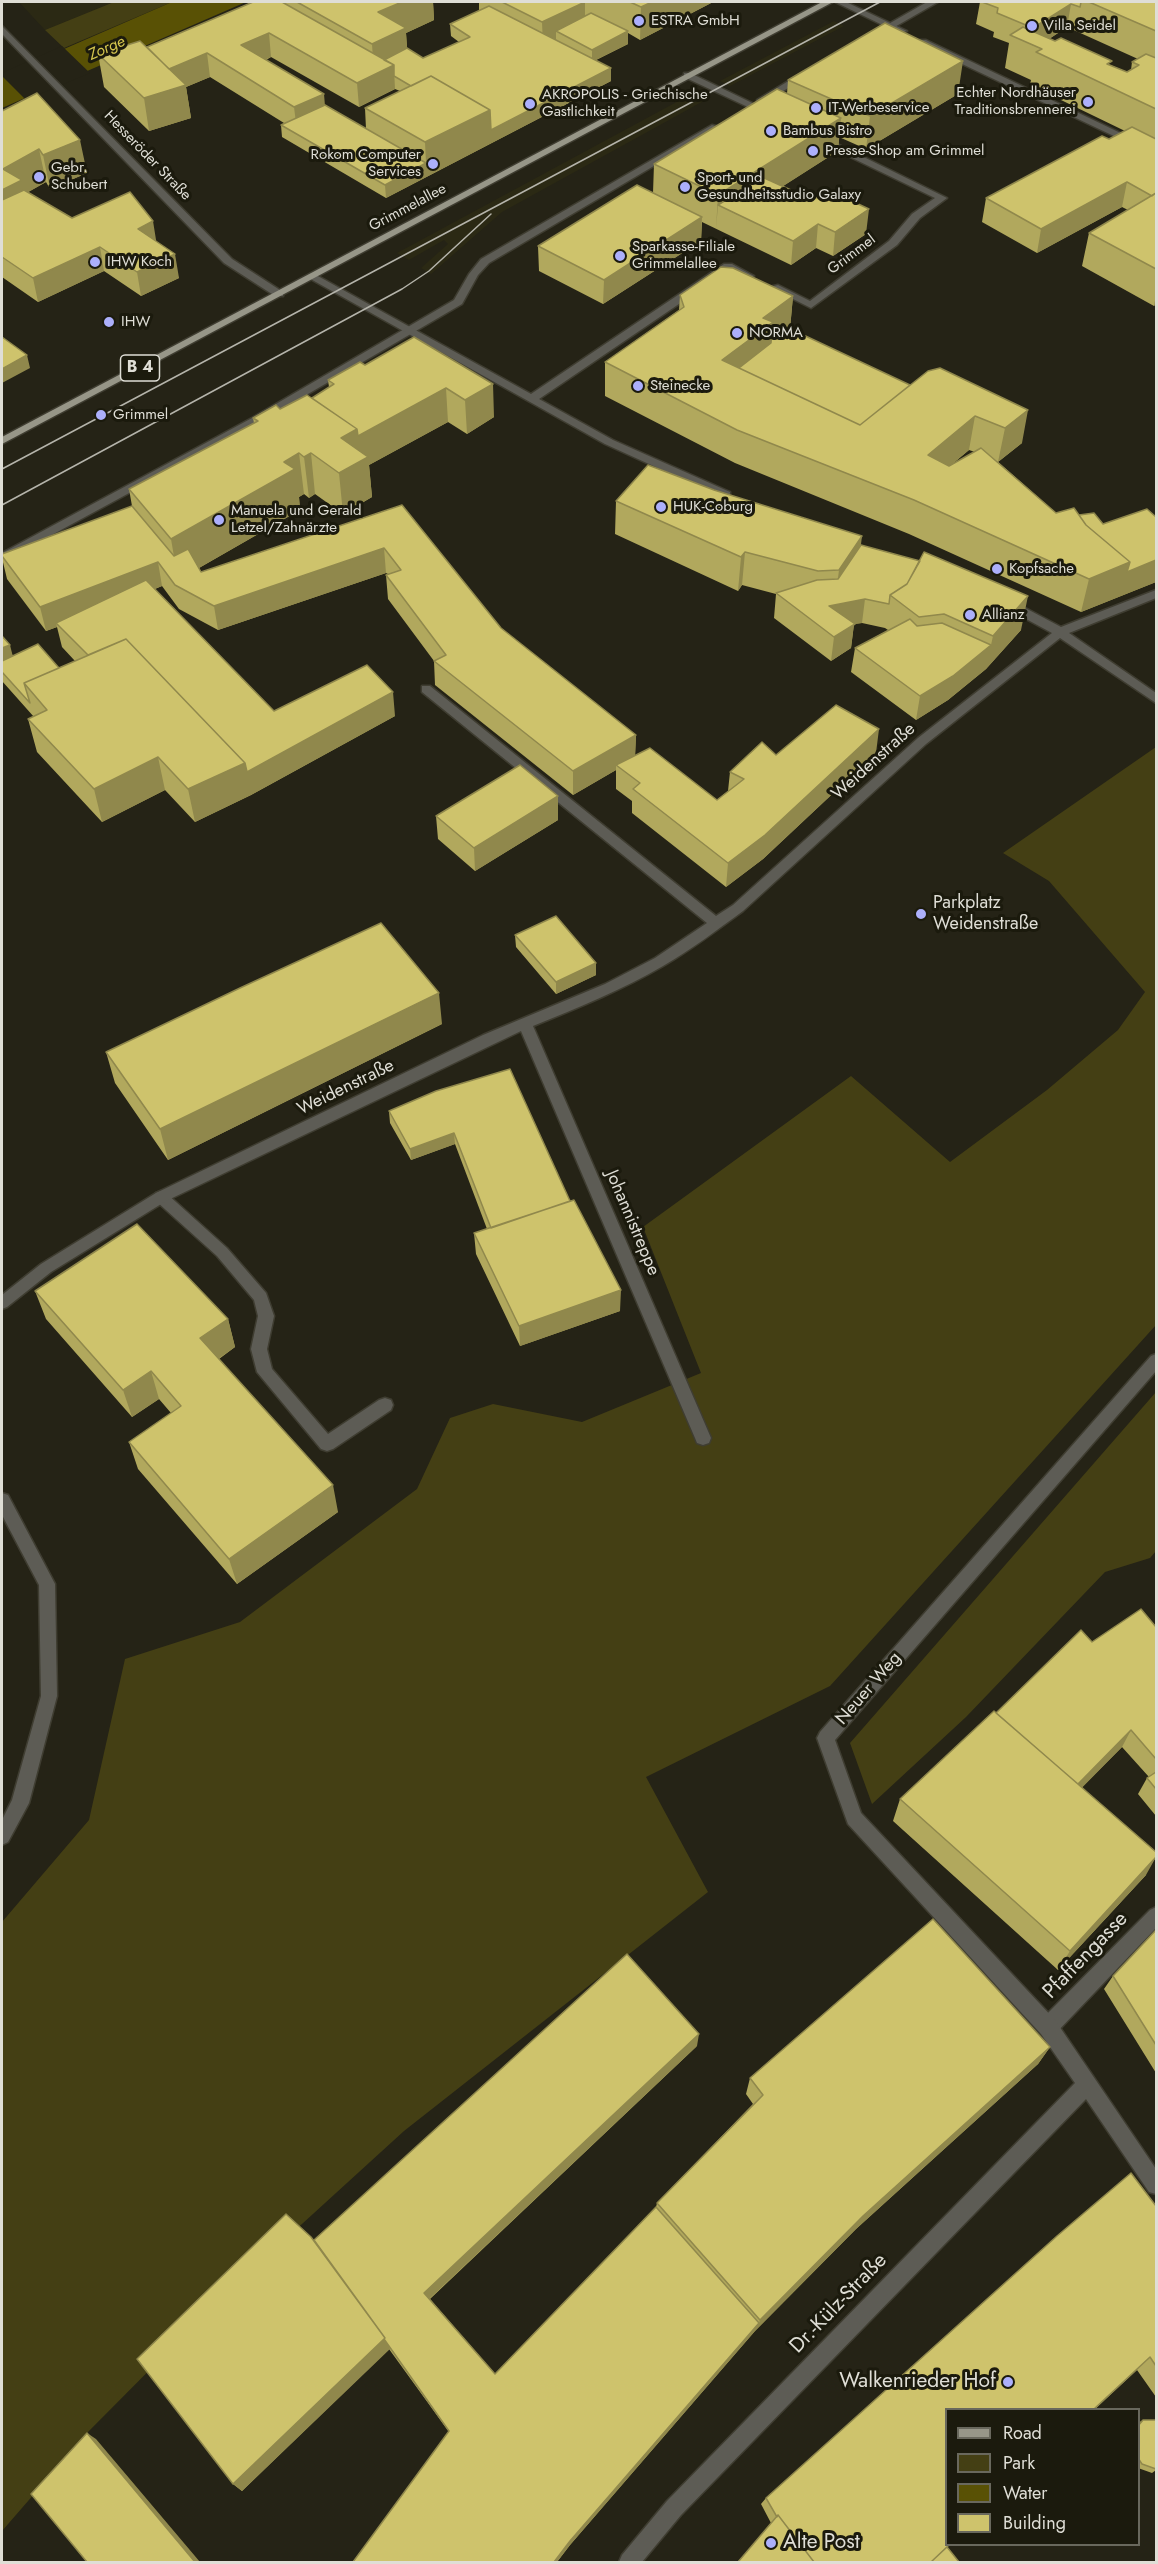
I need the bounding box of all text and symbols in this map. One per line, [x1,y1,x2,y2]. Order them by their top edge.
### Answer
place label: ESTRA GmbH [651,12,740,30]
marker: ESTRA GmbH [632,14,646,28]
place label: Villa Seidel [1044,17,1116,35]
marker: Villa Seidel [1025,19,1039,33]
water label: Zorge [86,32,128,66]
place label: Echter Nordhäuser Traditionsbrennerei [955,84,1076,119]
place label: AKROPOLIS - Griechische Gastlichkeit [542,86,708,121]
marker: Echter Nordhäuser Traditionsbrennerei [1081,95,1095,109]
marker: AKROPOLIS - Griechische Gastlichkeit [523,97,537,111]
place label: IT-Werbeservice [828,99,929,117]
marker: IT-Werbeservice [809,101,823,115]
street label: Hesseröder Straße [100,107,194,205]
place label: Bambus Bistro [783,122,872,140]
marker: Bambus Bistro [764,124,778,138]
place label: Presse-Shop am Grimmel [825,142,985,160]
marker: Presse-Shop am Grimmel [806,144,820,158]
place label: Rokom Computer Services [311,146,421,181]
marker: Rokom Computer Services [426,157,440,171]
place label: Gebr. Schubert [51,159,107,194]
place label: Sport- und Gesundheitsstudio Galaxy [697,169,861,204]
marker: Gebr. Schubert [32,170,46,184]
street label: Grimmelallee [366,180,450,236]
marker: Sport- und Gesundheitsstudio Galaxy [678,180,692,194]
street label: Grimmel [825,231,879,279]
place label: Sparkasse-Filiale Grimmelallee [632,238,735,273]
marker: Sparkasse-Filiale Grimmelallee [613,249,627,263]
place label: IHW Koch [107,253,172,271]
marker: IHW Koch [88,255,102,269]
place label: IHW [121,313,150,331]
marker: IHW [102,315,116,329]
place label: NORMA [749,324,803,342]
marker: NORMA [730,326,744,340]
road number: B 4 [120,355,160,381]
place label: Steinecke [650,377,710,395]
marker: Steinecke [631,379,645,393]
place label: Grimmel [113,406,168,424]
marker: Grimmel [94,408,108,422]
place label: HUK-Coburg [673,498,753,516]
marker: HUK-Coburg [654,500,668,514]
place label: Manuela und Gerald Letzel/Zahnärzte [231,502,362,537]
marker: Manuela und Gerald Letzel/Zahnärzte [212,513,226,527]
place label: Kopfsache [1009,560,1074,578]
marker: Kopfsache [990,562,1004,576]
place label: Allianz [982,606,1025,624]
marker: Allianz [963,608,977,622]
street label: Weidenstraße [828,719,920,805]
place label: Parkplatz Weidenstraße [933,893,1038,936]
marker: Parkplatz Weidenstraße [914,907,928,921]
street label: Weidenstraße [294,1055,398,1121]
street label: Johannistreppe [600,1167,664,1279]
street label: Neuer Weg [832,1648,906,1730]
street label: Pfaffengasse [1038,1907,1134,2005]
street label: Dr.-Külz-Straße [785,2249,893,2359]
place label: Walkenrieder Hof [839,2369,996,2395]
marker: Walkenrieder Hof [1001,2375,1015,2389]
legend [945,2408,1140,2546]
text: Road [1003,2420,1042,2446]
text: Park [1003,2450,1035,2476]
text: Water [1003,2480,1047,2506]
text: Building [1003,2510,1066,2536]
place label: Alte Post [783,2530,860,2556]
marker: Alte Post [764,2536,778,2550]

